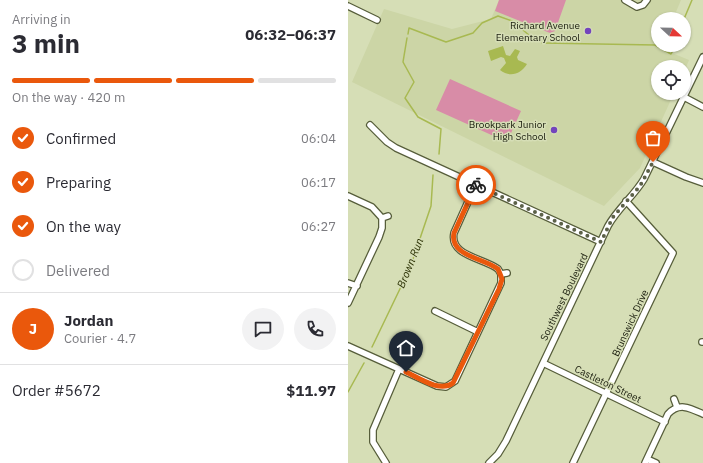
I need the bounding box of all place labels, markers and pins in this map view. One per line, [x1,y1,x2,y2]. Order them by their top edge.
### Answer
place label: Richard Avenue Elementary School [496,19,580,44]
marker: Richard Avenue Elementary School [583,26,593,36]
place label: Brookpark Junior High School [469,118,546,143]
pin [636,121,670,162]
marker: Brookpark Junior High School [549,125,559,135]
pin [389,331,423,372]

